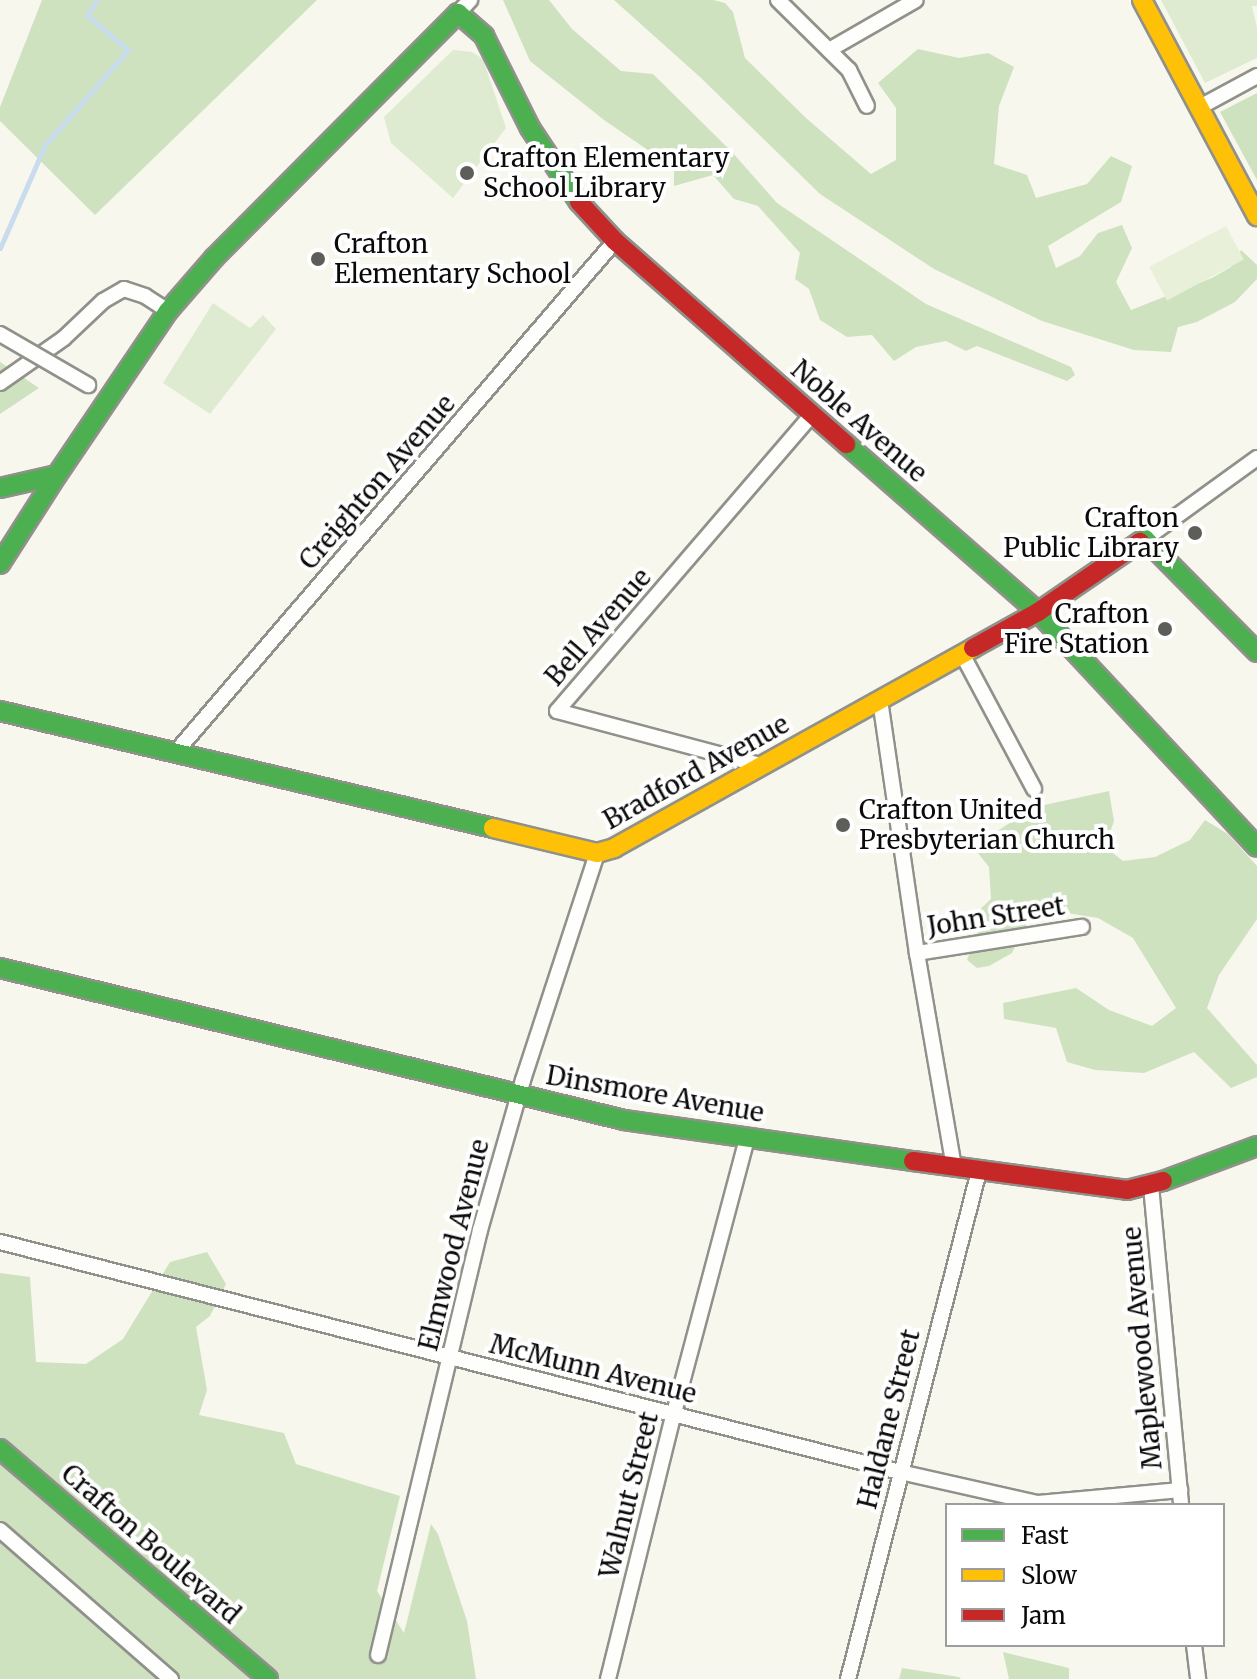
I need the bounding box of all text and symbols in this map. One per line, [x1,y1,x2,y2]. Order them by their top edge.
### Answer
place label: Crafton Elementary School Library [483,142,729,204]
marker: Crafton Elementary School Library [458,164,476,182]
place label: Crafton Elementary School [334,228,571,290]
marker: Crafton Elementary School [309,250,327,268]
street label: Noble Avenue [785,354,933,488]
street label: Creighton Avenue [293,388,461,576]
place label: Crafton Public Library [1003,502,1179,564]
marker: Crafton Public Library [1186,524,1204,542]
street label: Bell Avenue [539,562,657,692]
place label: Crafton Fire Station [1004,598,1149,660]
marker: Crafton Fire Station [1156,620,1174,638]
street label: Bradford Avenue [598,708,794,836]
place label: Crafton United Presbyterian Church [859,794,1115,856]
marker: Crafton United Presbyterian Church [834,816,852,834]
street label: John Street [925,890,1067,942]
street label: Dinsmore Avenue [544,1059,766,1129]
street label: Elmwood Avenue [413,1136,495,1354]
street label: Maplewood Avenue [1116,1225,1168,1471]
street label: Haldane Street [852,1326,926,1512]
street label: McMunn Avenue [487,1328,699,1410]
street label: Walnut Street [593,1409,665,1581]
street label: Crafton Boulevard [55,1458,247,1630]
legend [945,1503,1225,1647]
text: Fast [1021,1520,1069,1551]
text: Slow [1021,1560,1077,1591]
text: Jam [1021,1600,1066,1631]

